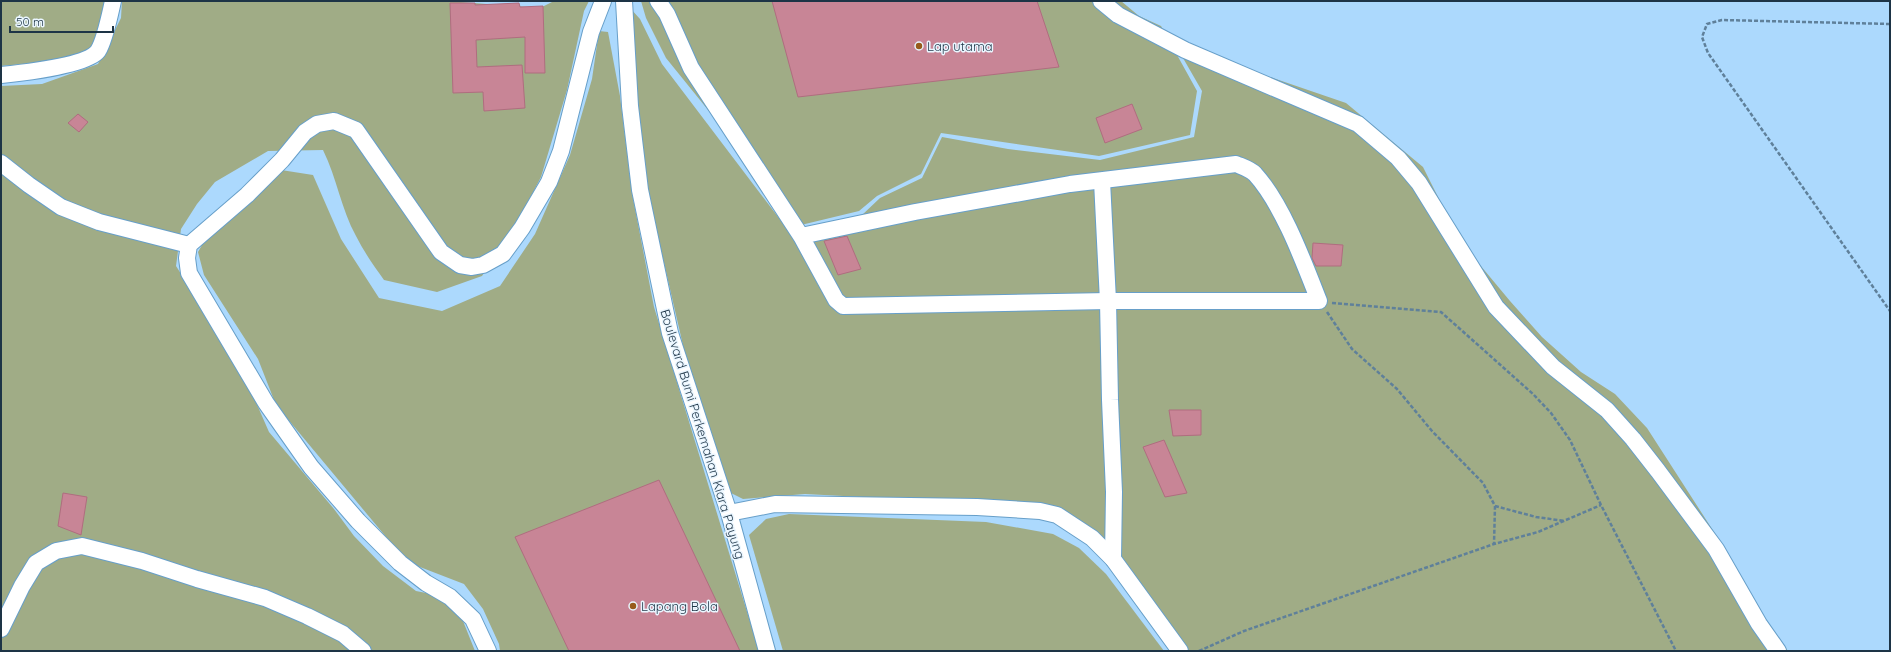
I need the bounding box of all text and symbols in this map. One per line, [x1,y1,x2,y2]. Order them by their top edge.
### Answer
scale bar [10,8,113,34]
text: 50 m [16,14,44,29]
place label: Lap utama [927,38,993,54]
marker: Lap utama [914,41,924,51]
street label: Boulevard Bumi Perkemahan Kiara Payung [657,307,749,561]
place label: Lapang Bola [641,598,718,614]
marker: Lapang Bola [628,601,638,611]

